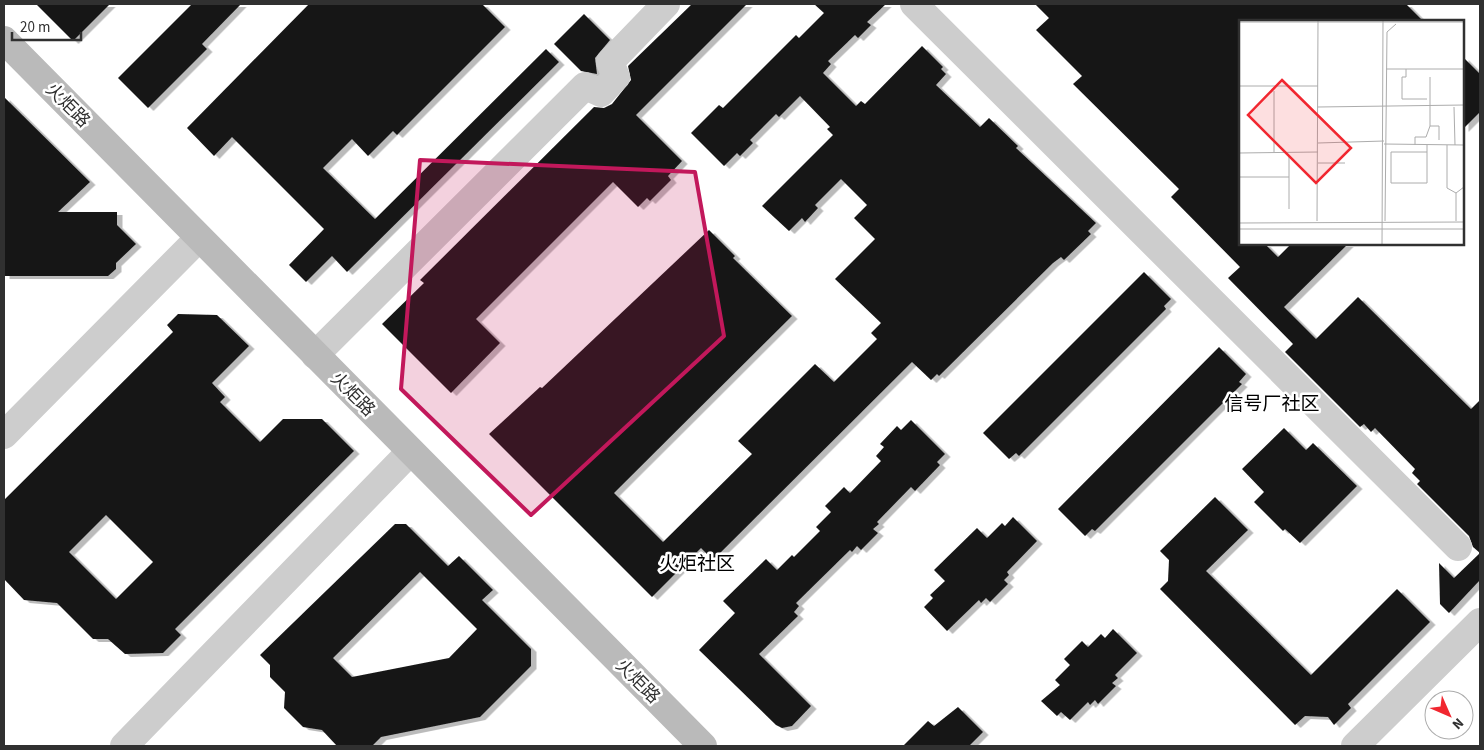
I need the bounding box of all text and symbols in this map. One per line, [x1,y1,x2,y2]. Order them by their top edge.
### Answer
scale bar [12,10,81,42]
text: 20 m [20,17,50,38]
inset map [1239,20,1464,245]
street label: 火炬路 [40,77,96,133]
street label: 火炬路 [325,366,381,422]
district label: 信号厂社区 [1224,391,1320,418]
district label: 火炬社区 [659,551,735,578]
street label: 火炬路 [610,653,666,709]
north arrow [1424,690,1474,740]
text: N [1447,713,1468,734]

